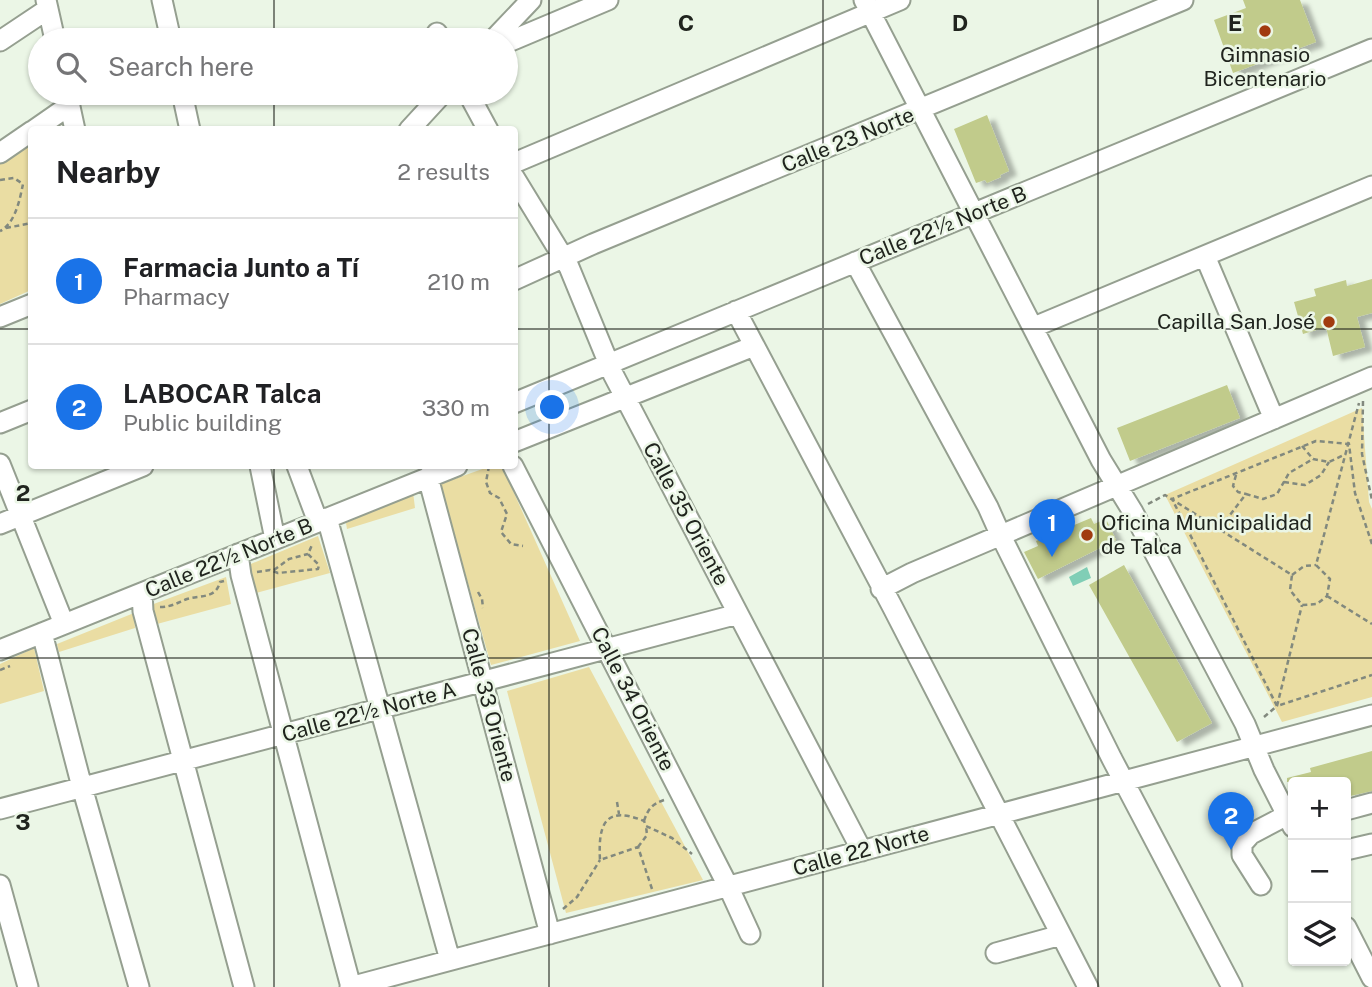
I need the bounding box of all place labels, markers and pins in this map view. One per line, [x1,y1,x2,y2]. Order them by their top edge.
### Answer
marker: Gimnasio Bicentenario [1257,23,1273,39]
place label: Gimnasio Bicentenario [1204,42,1326,91]
place label: Capilla San José [1157,309,1315,334]
marker: Capilla San José [1321,314,1337,330]
pin: 1 [1029,499,1075,557]
place label: Oficina Municipalidad de Talca [1101,510,1312,559]
marker: Oficina Municipalidad de Talca [1079,527,1095,543]
pin: 2 [1208,792,1254,850]

